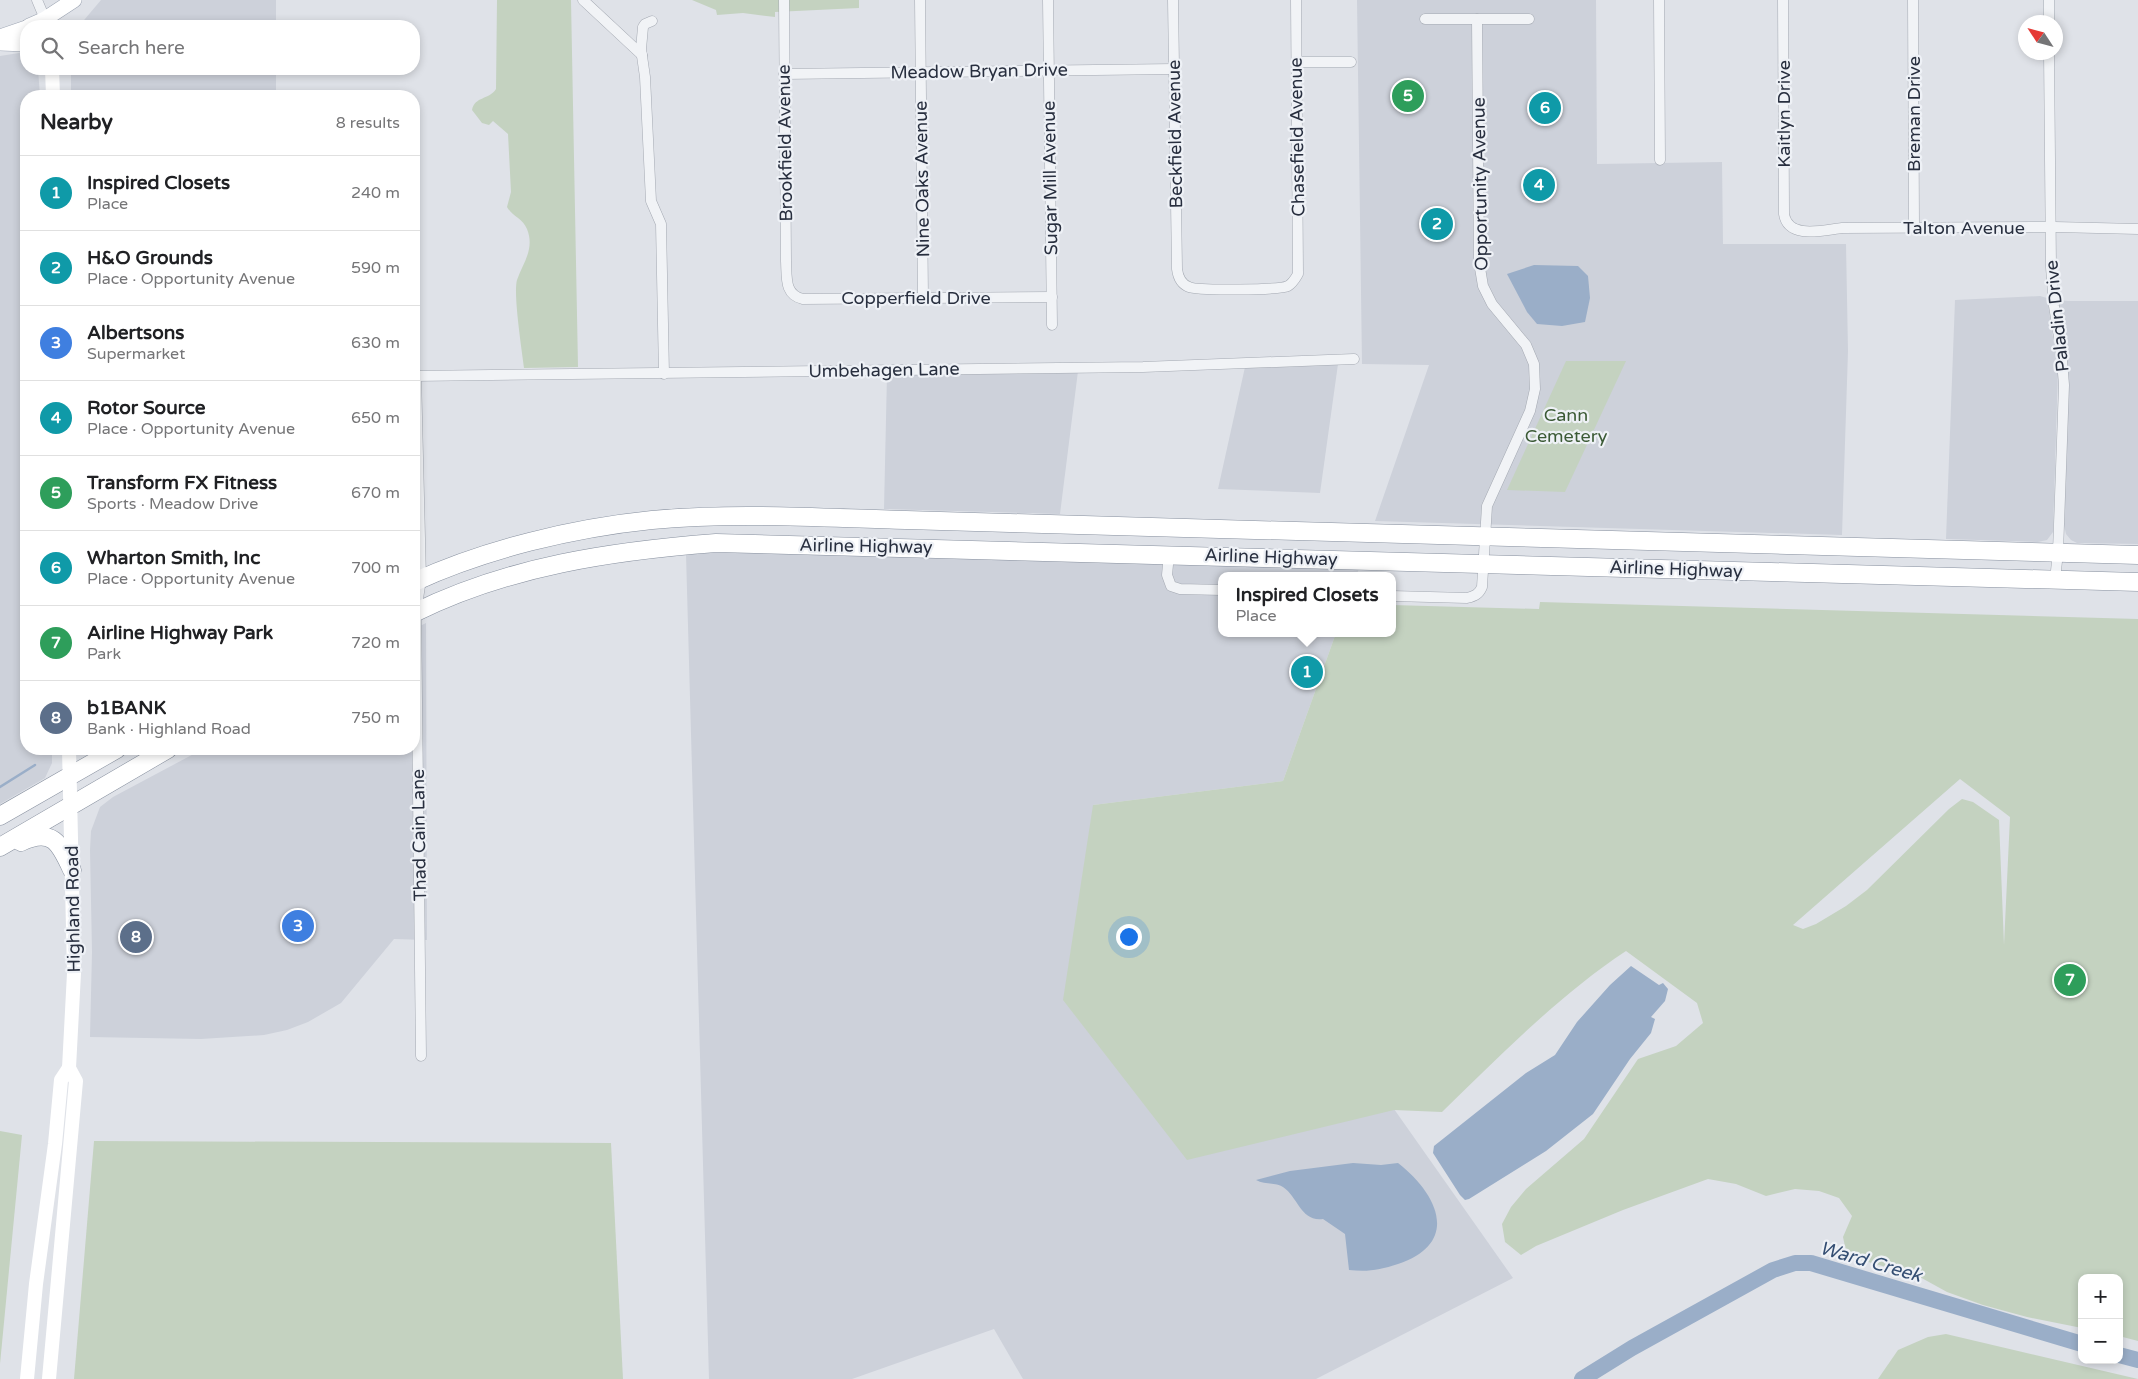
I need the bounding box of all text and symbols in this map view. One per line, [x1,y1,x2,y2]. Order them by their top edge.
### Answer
north arrow [2018,15,2063,60]
search box [20,20,420,75]
icon: search [38,34,66,62]
text: Search here [78,37,185,59]
street label: Breman Drive [1903,56,1925,172]
street label: Chasefield Avenue [1285,57,1309,217]
street label: Meadow Bryan Drive [890,58,1068,84]
street label: Beckfield Avenue [1163,60,1187,208]
street label: Kaitlyn Drive [1773,60,1795,168]
street label: Brookfield Avenue [773,64,797,222]
pin: 5 [1392,77,1424,115]
pin: 6 [1529,89,1561,127]
street label: Opportunity Avenue [1467,97,1493,271]
street label: Sugar Mill Avenue [1038,100,1062,256]
street label: Nine Oaks Avenue [910,101,934,257]
text: Nearby [40,110,113,135]
text: 8 results [336,113,400,133]
pin: 4 [1523,166,1555,204]
text: Inspired Closets [87,172,230,194]
text: 1 [51,183,61,203]
text: 240 m [351,183,400,203]
text: Place [87,194,128,214]
pin: 2 [1421,205,1453,243]
street label: Talton Avenue [1903,217,2025,239]
text: H&O Grounds [87,247,213,269]
text: 2 [51,258,61,278]
text: 590 m [351,258,400,278]
street label: Paladin Drive [2040,259,2074,373]
text: Place · Opportunity Avenue [87,269,295,289]
street label: Copperfield Drive [841,287,991,309]
text: Albertsons [87,322,184,344]
text: 3 [51,333,61,353]
text: 630 m [351,333,400,353]
text: Supermarket [87,344,185,364]
street label: Umbehagen Lane [808,358,960,382]
text: Rotor Source [87,397,206,419]
park label: Cann Cemetery [1525,404,1608,447]
text: 4 [51,408,61,428]
text: 650 m [351,408,400,428]
text: Place · Opportunity Avenue [87,419,295,439]
text: Transform FX Fitness [87,472,277,494]
text: 5 [51,483,61,503]
text: 670 m [351,483,400,503]
text: Sports · Meadow Drive [87,494,258,514]
street label: Airline Highway [799,534,933,558]
street label: Airline Highway [1204,544,1338,570]
text: Wharton Smith, Inc [87,547,260,569]
street label: Airline Highway [1609,556,1743,582]
text: 6 [51,558,61,578]
text: 700 m [351,558,400,578]
text: Place · Opportunity Avenue [87,569,295,589]
popup [1218,572,1396,637]
text: Inspired Closets [1235,584,1379,606]
text: Place [1235,606,1277,626]
text: Airline Highway Park [87,622,273,644]
text: 7 [51,633,61,653]
text: 720 m [351,633,400,653]
text: Park [87,644,121,664]
pin: 1 [1291,653,1323,691]
text: b1BANK [87,697,166,719]
text: 8 [51,708,61,728]
text: 750 m [351,708,400,728]
text: Bank · Highland Road [87,719,251,739]
street label: Thad Cain Lane [407,769,431,901]
street label: Highland Road [61,845,85,973]
pin: 3 [282,907,314,945]
pin: 8 [120,918,152,956]
your location [1116,924,1142,950]
pin: 7 [2054,961,2086,999]
water label: Ward Creek [1817,1237,1926,1287]
map controls [2078,1274,2123,1364]
button: + [2078,1274,2123,1319]
button: − [2078,1319,2123,1364]

